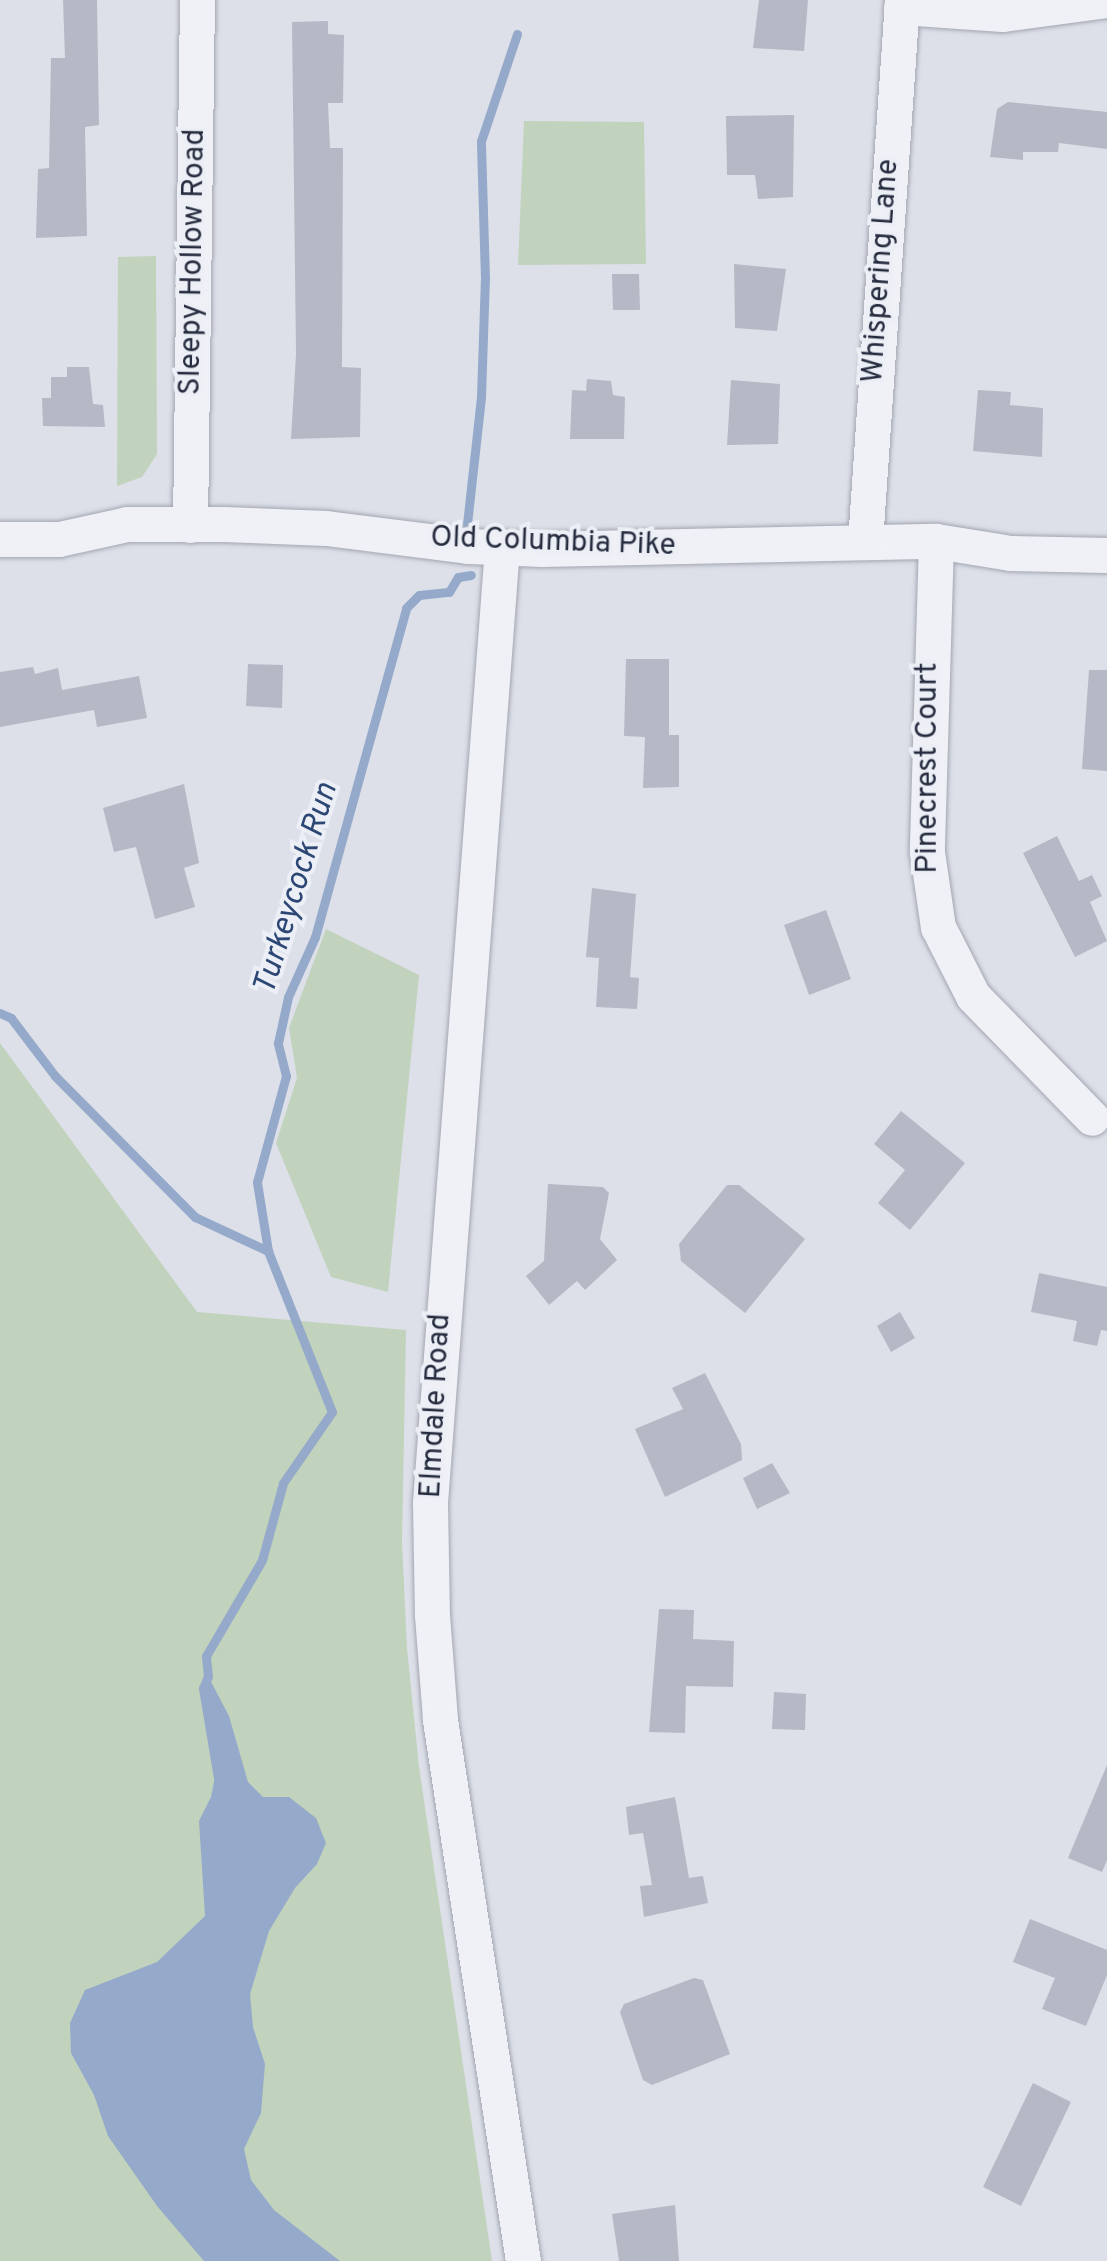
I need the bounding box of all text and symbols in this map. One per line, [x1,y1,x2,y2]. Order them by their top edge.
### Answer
street label: Sleepy Hollow Road [174,128,214,396]
street label: Whispering Lane [856,158,908,384]
street label: Old Columbia Pike [430,521,676,565]
street label: Pinecrest Court [911,662,947,874]
water label: Turkeycock Run [247,778,347,1000]
street label: Elmdale Road [414,1313,460,1499]

